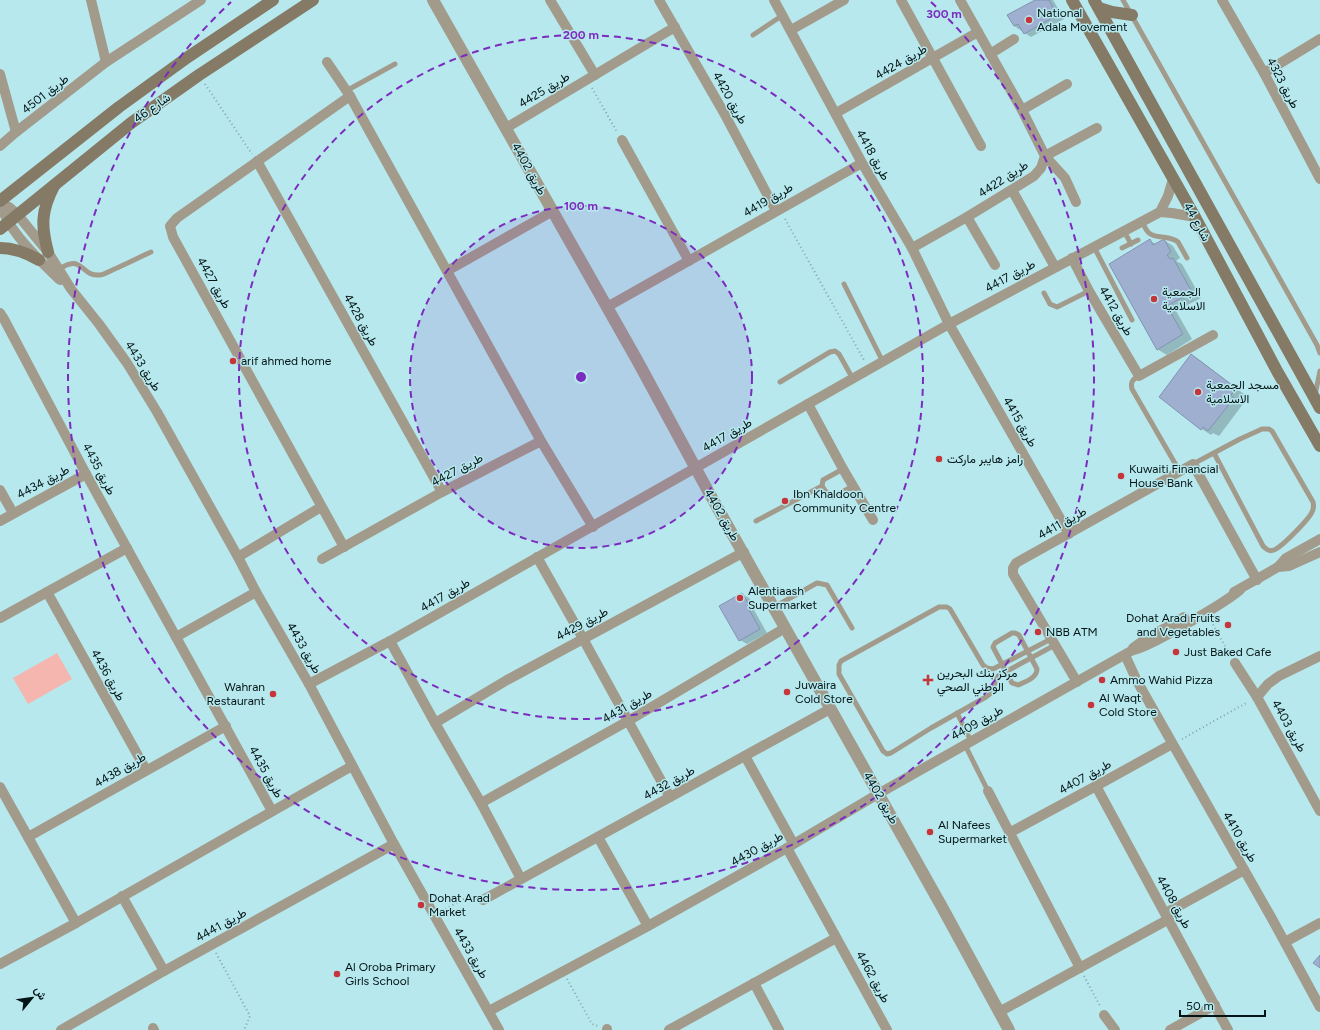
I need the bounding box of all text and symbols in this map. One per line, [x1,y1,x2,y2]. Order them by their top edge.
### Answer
place label: National Adala Movement [1037,6,1128,34]
text: 300 m [926,7,962,21]
marker: National Adala Movement [1024,15,1034,25]
text: 200 m [563,28,599,42]
street label: طريق 4424 [873,41,930,83]
street label: طريق 4323 [1263,55,1302,111]
street label: طريق 4425 [516,69,573,112]
street label: طريق 4420 [709,69,750,127]
street label: طريق 4501 [19,71,72,117]
street label: شارع 46 [131,90,174,127]
street label: طريق 4418 [853,127,893,183]
street label: طريق 4402 [508,140,549,198]
street label: طريق 4422 [975,158,1031,201]
street label: طريق 4419 [741,180,796,221]
text: 100 m [564,199,598,213]
street label: شارع 44 [1179,200,1213,245]
street label: طريق 4427 [193,255,234,312]
street label: طريق 4417 [983,257,1038,296]
street label: طريق 4412 [1095,284,1136,339]
place label: الجمعية الاسلامية [1162,285,1205,313]
street label: طريق 4428 [340,292,381,349]
marker: الجمعية الاسلامية [1149,294,1159,304]
street label: طريق 4433 [121,338,164,394]
place label: arif ahmed home [241,354,332,368]
marker: arif ahmed home [228,356,238,366]
centre of rings [574,370,588,384]
place label: مسجد الجمعية الاسلامية [1206,378,1279,406]
marker: مسجد الجمعية الاسلامية [1193,387,1203,397]
street label: طريق 4415 [999,395,1040,450]
street label: طريق 4417 [700,415,755,456]
street label: طريق 4435 [79,441,119,498]
street label: طريق 4427 [429,450,486,490]
place label: رامز هايبر ماركت [947,452,1023,467]
marker: رامز هايبر ماركت [934,454,944,464]
street label: طريق 4434 [14,462,72,503]
place label: Kuwaiti Financial House Bank [1129,462,1218,490]
marker: Kuwaiti Financial House Bank [1116,471,1126,481]
street label: طريق 4402 [701,487,743,544]
place label: Ibn Khaldoon Community Centre [793,487,897,515]
marker: Ibn Khaldoon Community Centre [780,496,790,506]
street label: طريق 4411 [1035,504,1089,543]
street label: طريق 4417 [418,575,473,616]
place label: Alentiaash Supermarket [748,584,817,612]
marker: Alentiaash Supermarket [735,593,745,603]
street label: طريق 4429 [554,604,611,644]
place label: Dohat Arad Fruits and Vegetables [1126,611,1220,639]
street label: طريق 4433 [283,620,324,677]
marker: Dohat Arad Fruits and Vegetables [1223,620,1233,630]
place label: NBB ATM [1046,625,1098,639]
marker: NBB ATM [1033,627,1043,637]
place label: Just Baked Cafe [1184,645,1272,659]
street label: طريق 4436 [87,647,128,704]
marker: Just Baked Cafe [1171,647,1181,657]
place label: مركز بنك البحرين الوطني الصحي [937,666,1017,697]
place label: Ammo Wahid Pizza [1110,673,1213,687]
marker: مركز بنك البحرين الوطني الصحي [922,674,934,686]
marker: Ammo Wahid Pizza [1097,675,1107,685]
place label: Juwaira Cold Store [795,678,853,706]
place label: Wahran Restaurant [207,680,265,708]
street label: طريق 4431 [600,686,655,727]
marker: Juwaira Cold Store [782,687,792,697]
marker: Wahran Restaurant [268,689,278,699]
place label: Al Waqt Cold Store [1099,691,1157,719]
street label: طريق 4403 [1268,697,1309,755]
marker: Al Waqt Cold Store [1086,700,1096,710]
street label: طريق 4409 [948,703,1006,744]
street label: طريق 4435 [245,744,286,801]
street label: طريق 4438 [92,750,149,791]
street label: طريق 4407 [1056,757,1114,798]
street label: طريق 4432 [641,763,698,804]
street label: طريق 4402 [860,770,902,827]
street label: طريق 4410 [1219,809,1260,865]
place label: Al Nafees Supermarket [938,818,1007,846]
marker: Al Nafees Supermarket [925,827,935,837]
street label: طريق 4430 [728,829,786,870]
street label: طريق 4408 [1153,873,1194,932]
place label: Dohat Arad Market [429,891,490,919]
marker: Dohat Arad Market [416,900,426,910]
street label: طريق 4441 [193,905,249,946]
street label: طريق 4433 [450,925,491,982]
street label: طريق 4462 [852,949,893,1006]
place label: Al Oroba Primary Girls School [345,960,436,988]
marker: Al Oroba Primary Girls School [332,969,342,979]
north arrow [12,978,52,1018]
text: ش [31,984,49,1002]
scale bar [1180,992,1265,1018]
text: 50 m [1186,999,1214,1013]

